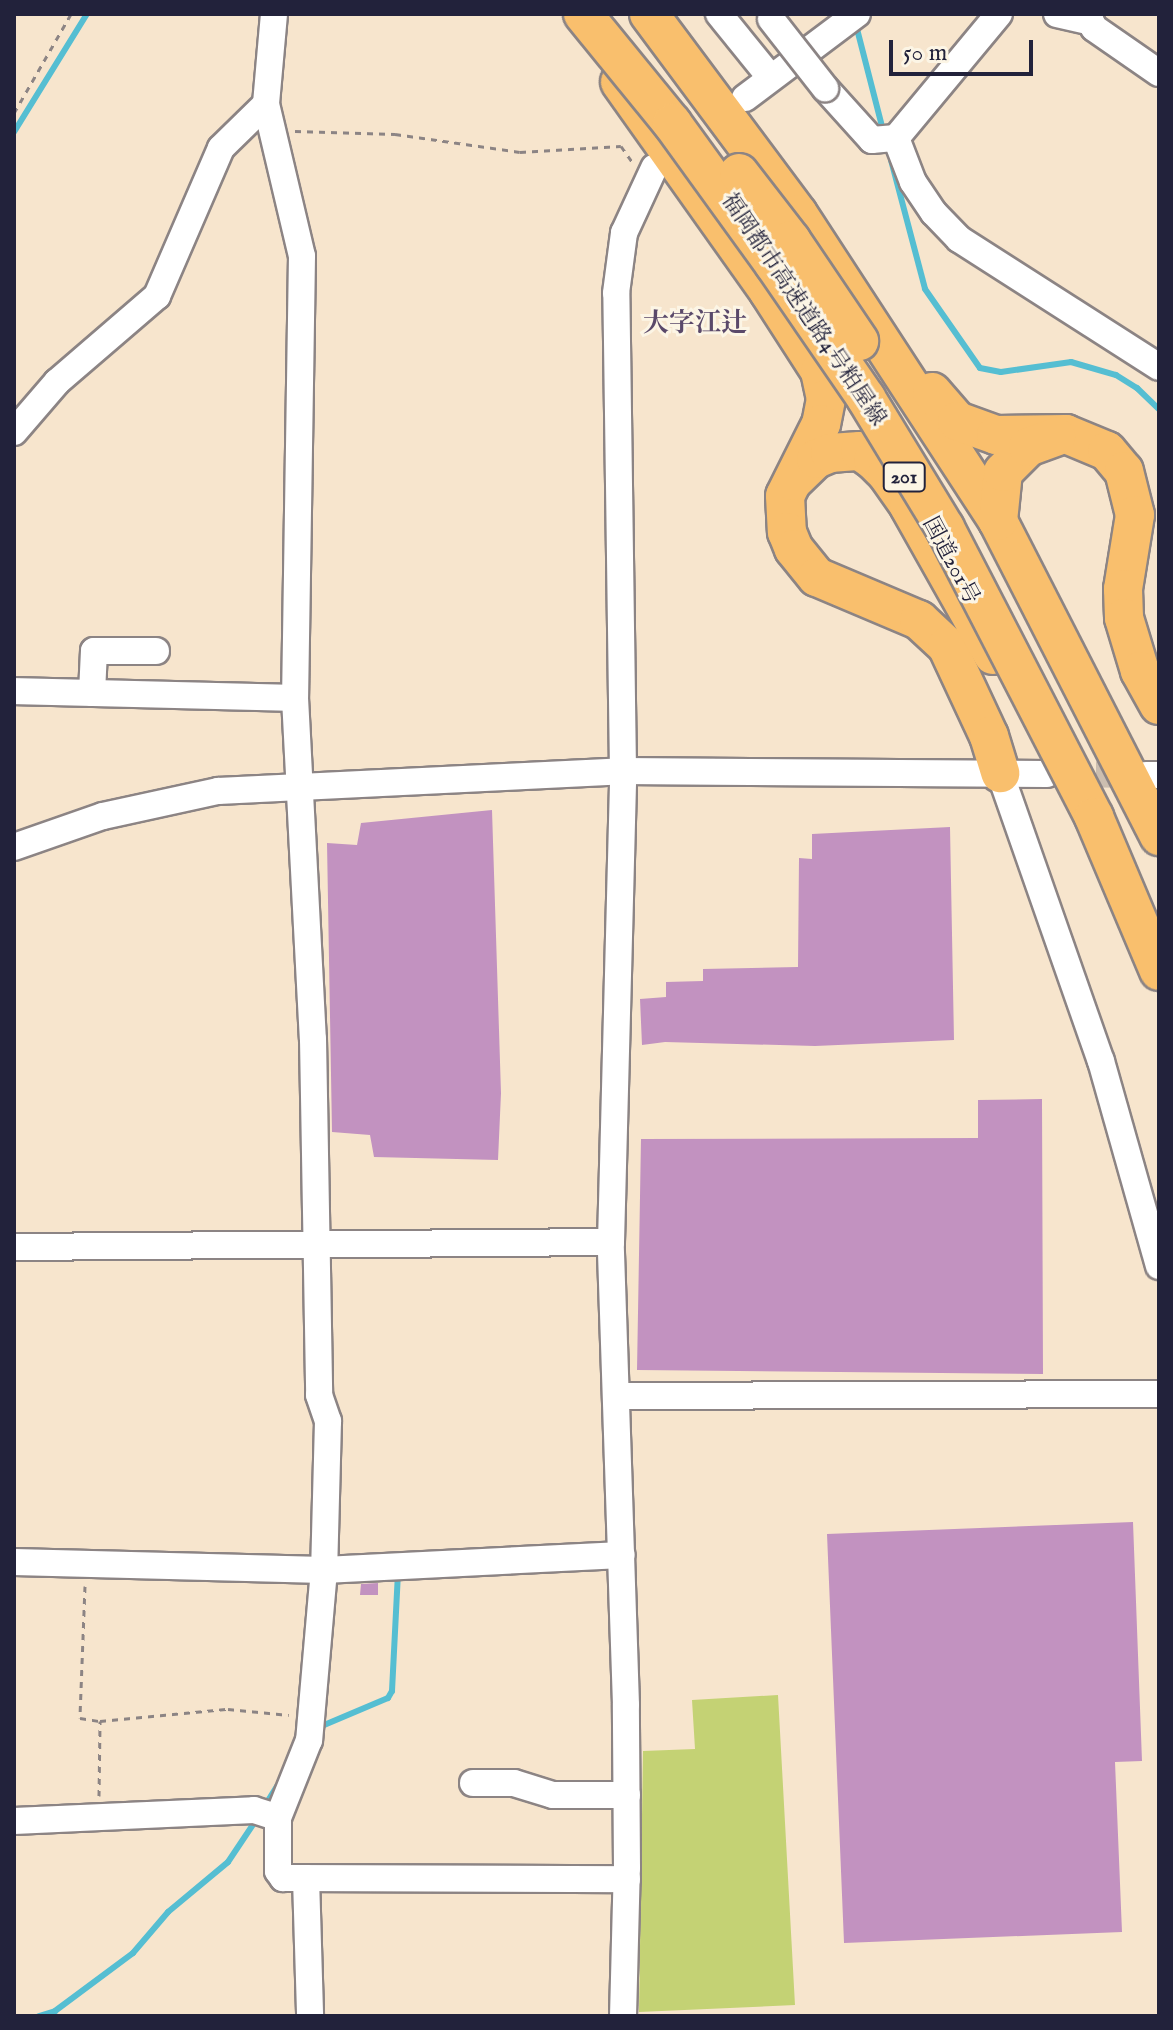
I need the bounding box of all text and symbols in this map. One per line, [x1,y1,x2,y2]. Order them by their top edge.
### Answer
scale bar [893,24,1037,74]
text: 50 m [903,38,947,69]
street label: 福岡都市高速道路4号粕屋線 [715,189,891,431]
district label: 大字江辻 [643,308,747,340]
road number: 201 [882,461,926,493]
street label: 国道201号 [916,513,984,609]

